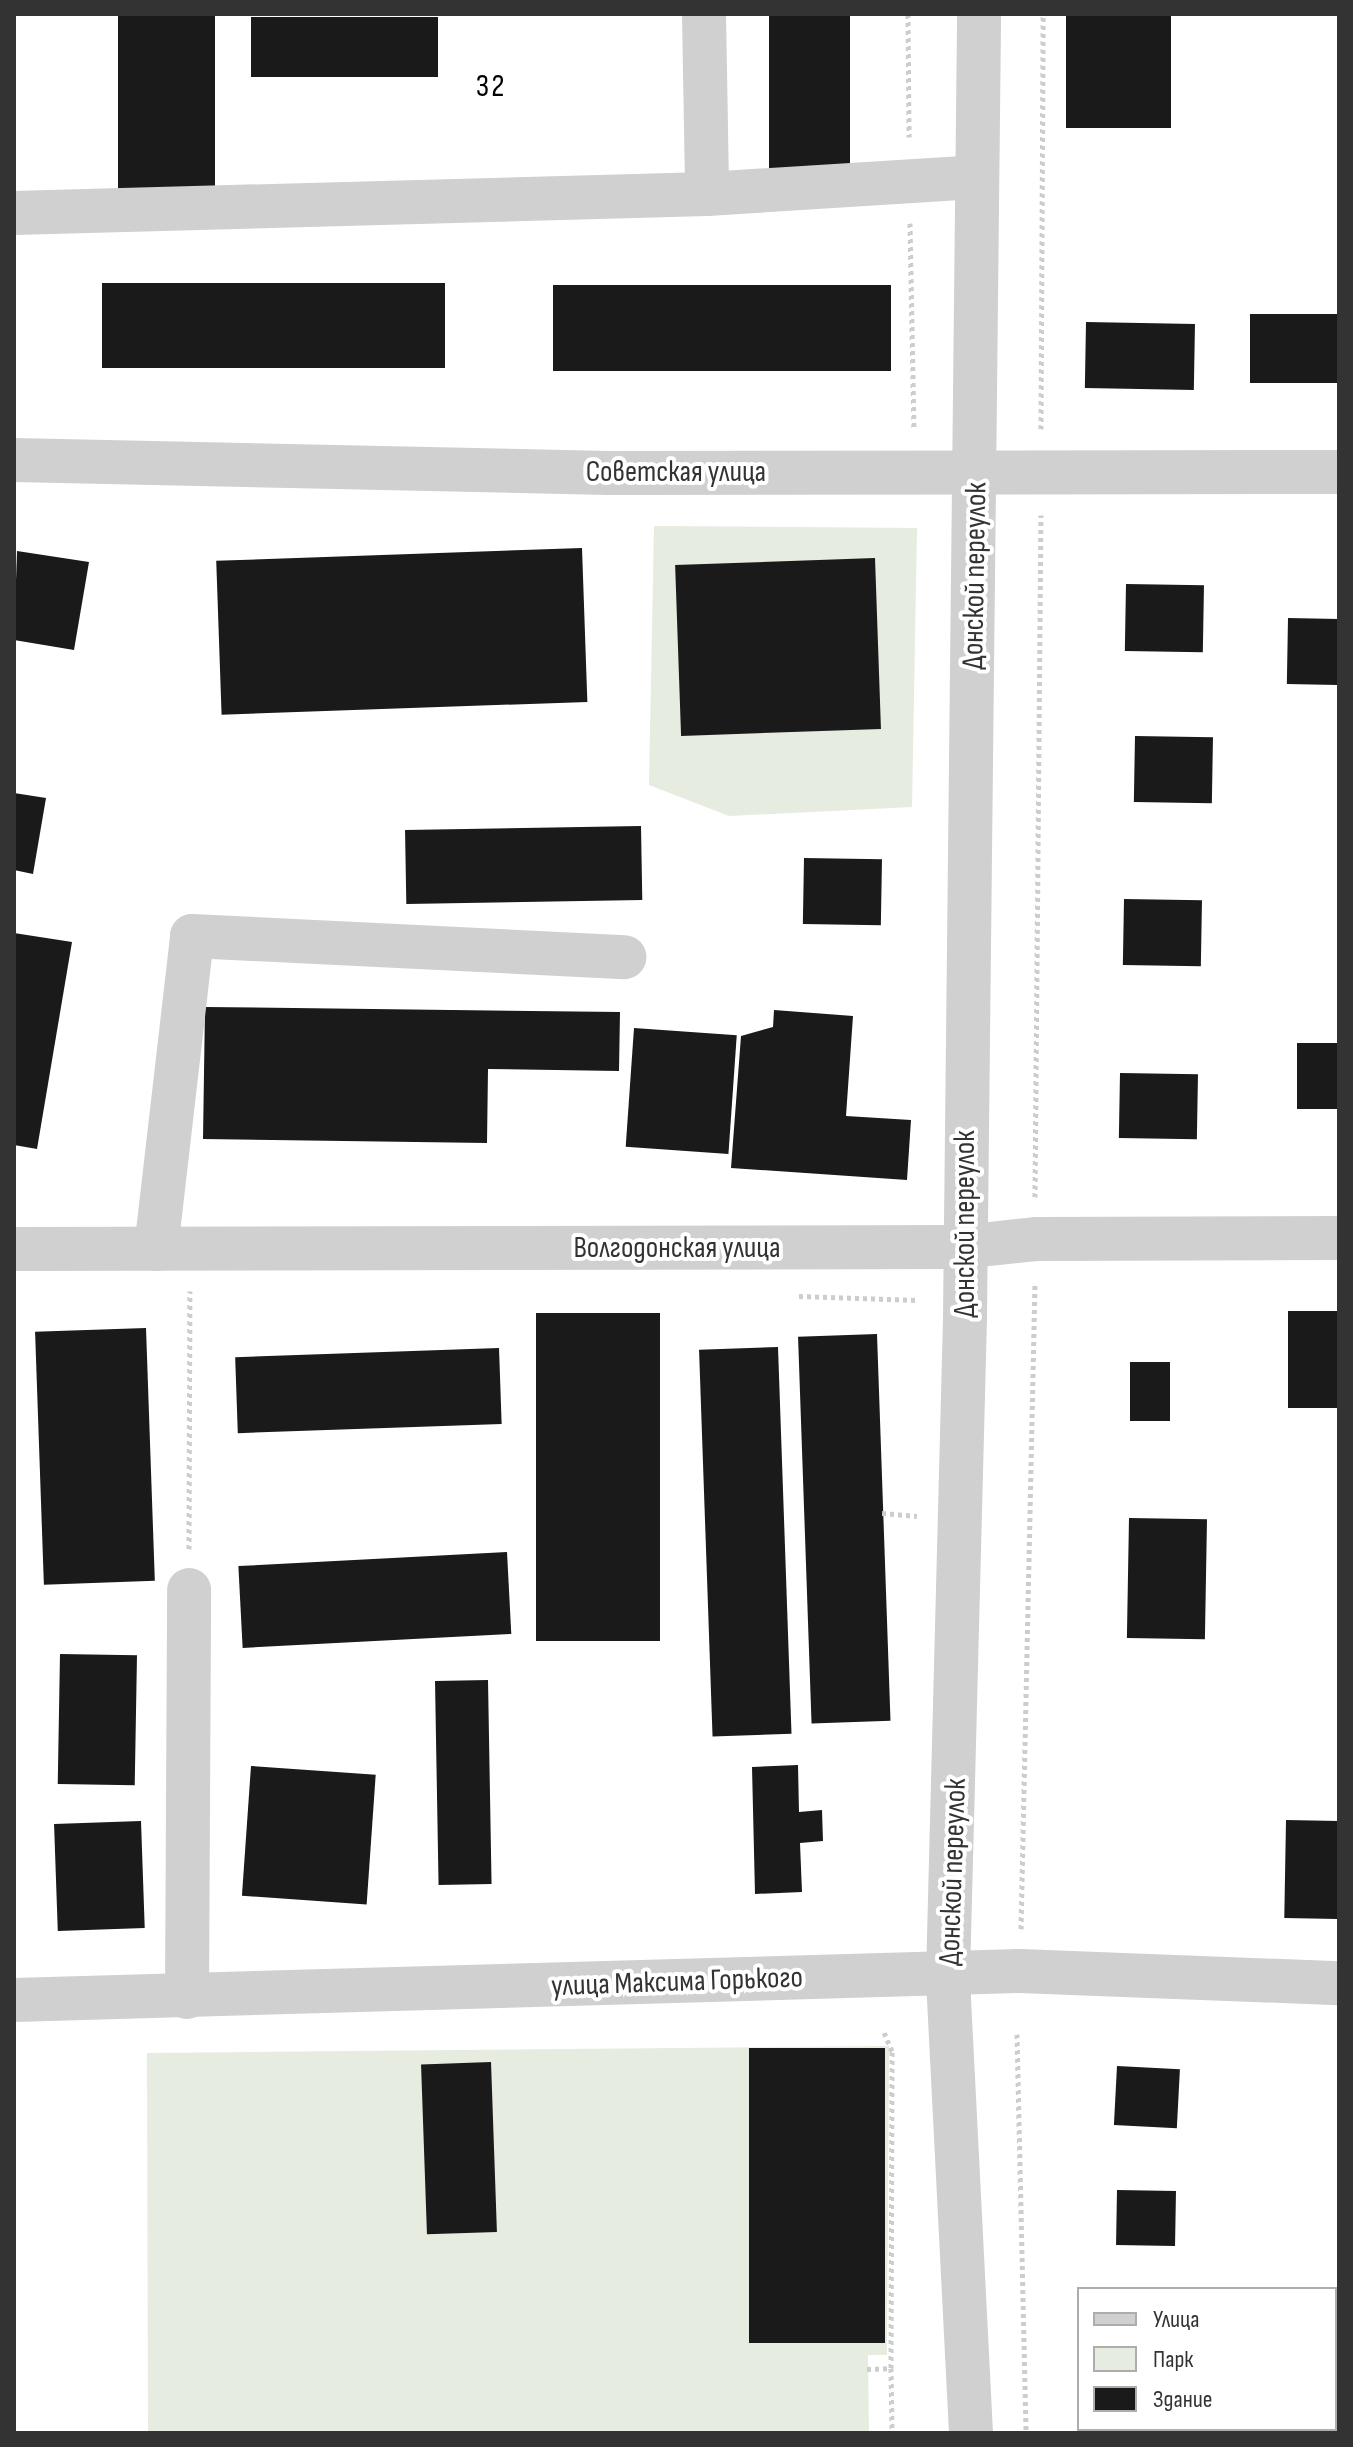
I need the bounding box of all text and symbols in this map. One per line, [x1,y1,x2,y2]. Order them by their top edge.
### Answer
district label: 32 [476,68,506,106]
street label: Советская улица [586,454,766,490]
street label: Донской переулок [955,482,995,670]
street label: Донской переулок [947,1130,983,1318]
street label: Волгодонская улица [573,1230,781,1266]
street label: Донской переулок [932,1778,974,1966]
street label: улица Максима Горького [551,1960,803,2004]
legend [1077,2287,1337,2431]
text: Улица [1153,2305,1199,2334]
text: Парк [1153,2345,1193,2374]
text: Здание [1153,2385,1212,2414]

